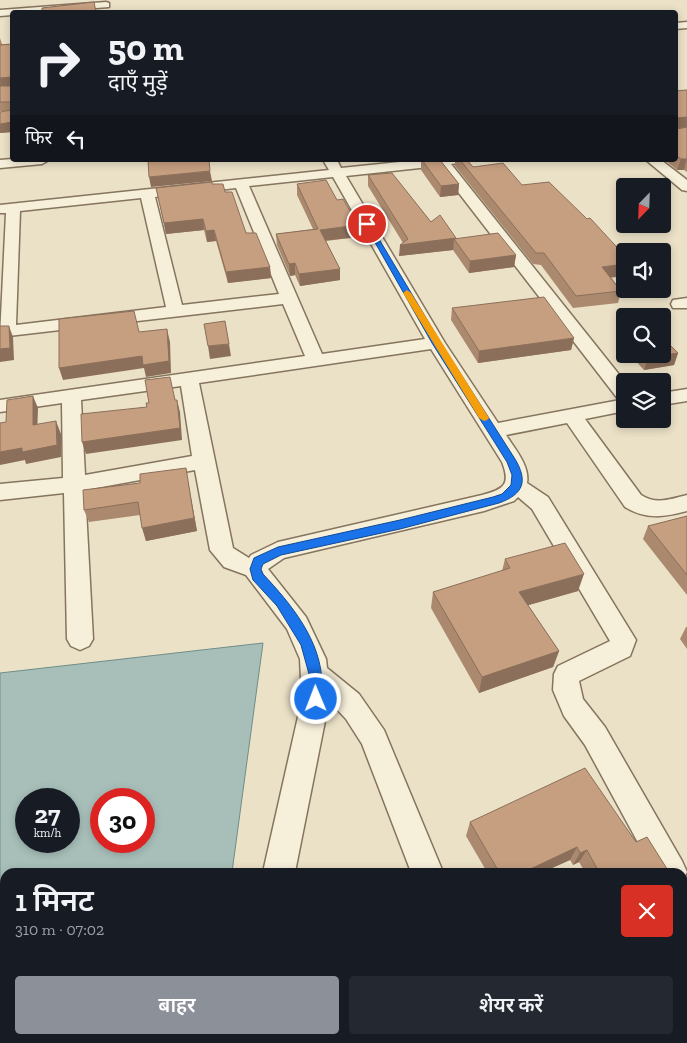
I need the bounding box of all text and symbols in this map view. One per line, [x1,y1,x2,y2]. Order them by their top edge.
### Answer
text: 50 m [108,27,184,69]
icon: right [25,30,90,95]
text: दाएँ मुड़ें [108,69,167,96]
icon: left [62,125,90,153]
text: फिर [25,126,52,149]
north arrow [616,178,671,232]
map controls [616,178,671,428]
pin [346,203,388,245]
icon: arrive [353,210,381,238]
button: sound [616,243,671,298]
button: search [616,308,671,363]
button: layers [616,373,671,428]
position arrow [289,672,341,724]
speed limit sign: 30 [90,788,155,853]
text: 27 [35,799,60,829]
text: km/h [34,826,61,840]
text: 1 मिनट [15,883,94,919]
button: close [621,885,673,937]
text: 310 m · 07:02 [15,920,104,939]
button: बाहर [15,976,339,1034]
button: शेयर करें [349,976,673,1034]

